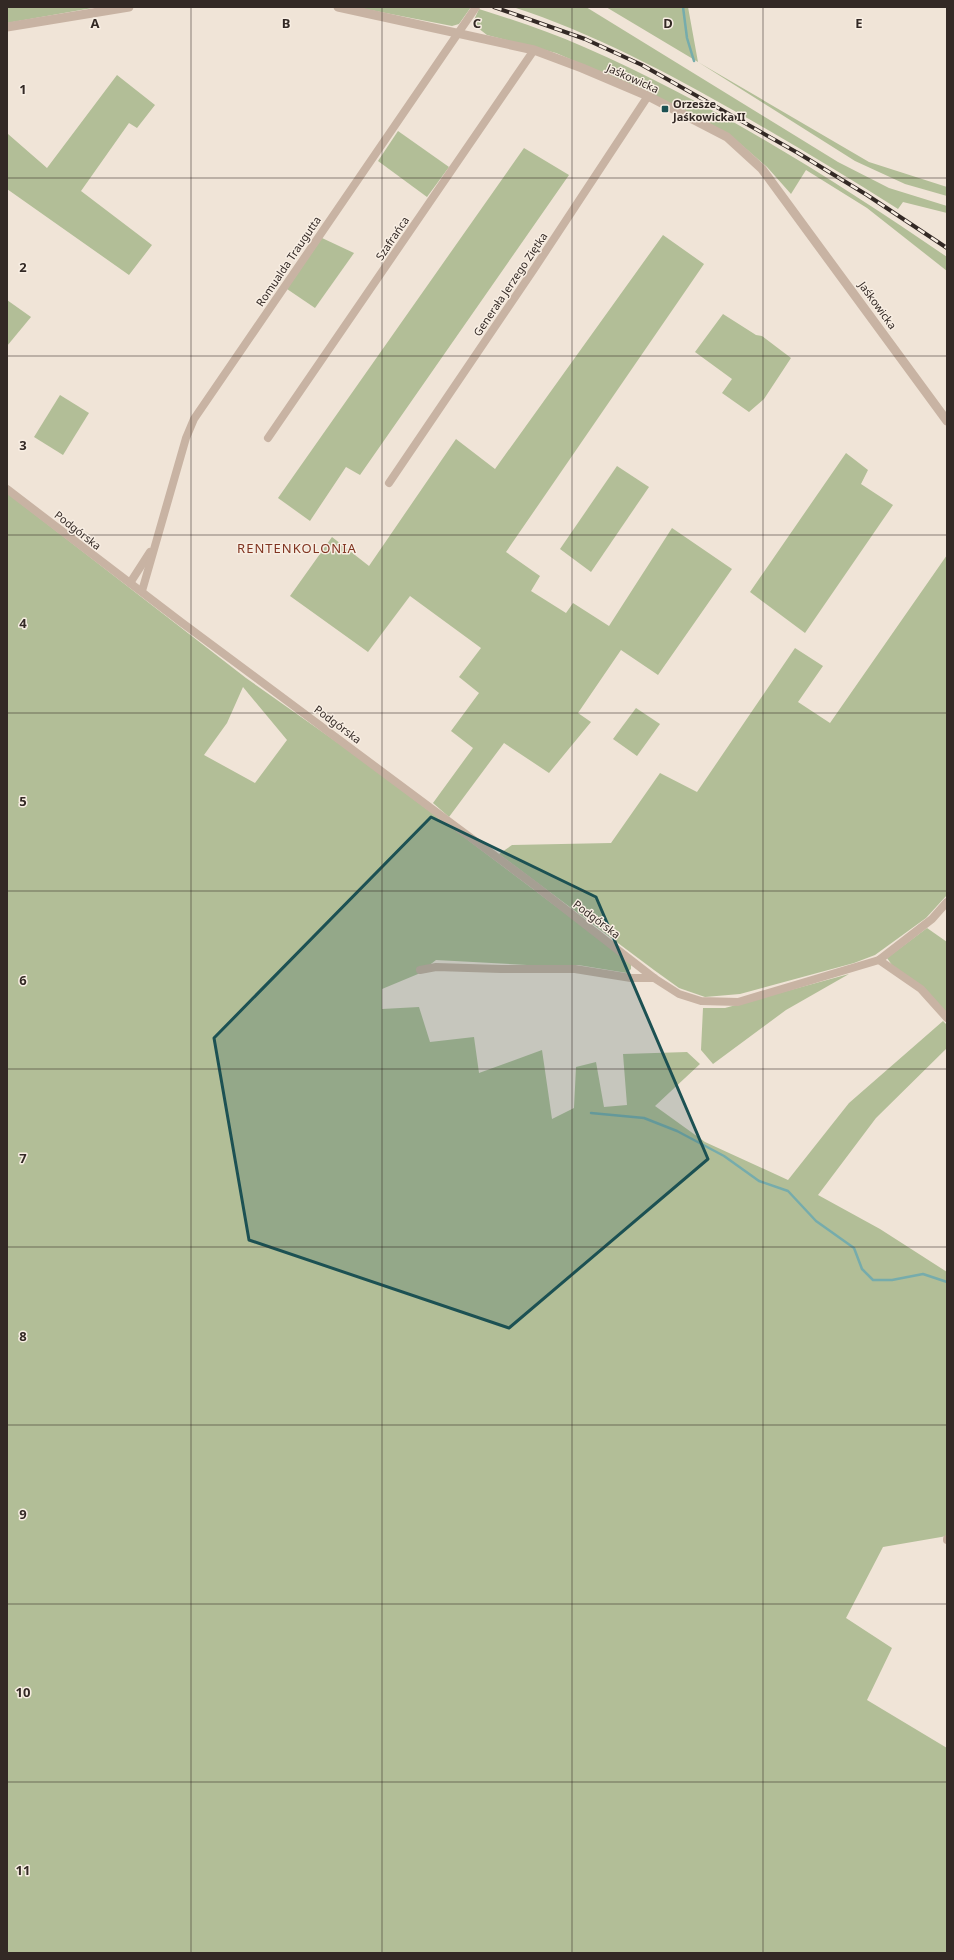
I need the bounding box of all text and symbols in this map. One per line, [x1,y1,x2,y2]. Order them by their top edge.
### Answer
text: A [91,14,100,32]
text: B [282,14,290,32]
text: C [473,14,481,32]
text: D [663,14,673,32]
text: E [855,14,863,32]
street label: Jaśkowicka [604,59,661,96]
text: 1 [19,80,27,98]
place label: Orzesze Jaśkowicka II [672,96,745,124]
marker: Orzesze Jaśkowicka II [660,104,670,114]
street label: Romualda Traugutta [252,213,324,309]
street label: Szafrańca [372,213,412,263]
street label: Generała Jerzego Ziętka [470,229,550,339]
text: 2 [19,258,27,276]
street label: Jaśkowicka [855,277,900,332]
text: 3 [19,436,27,454]
street label: Podgórska [52,507,104,553]
district label: RENTENKOLONIA [237,539,357,557]
text: 4 [19,614,27,632]
street label: Podgórska [311,701,365,747]
text: 5 [19,792,27,810]
street label: Podgórska [570,896,624,942]
text: 6 [19,971,27,989]
text: 7 [19,1149,27,1167]
text: 8 [19,1327,27,1345]
text: 9 [19,1505,27,1523]
text: 10 [16,1683,30,1701]
text: 11 [16,1861,30,1879]

